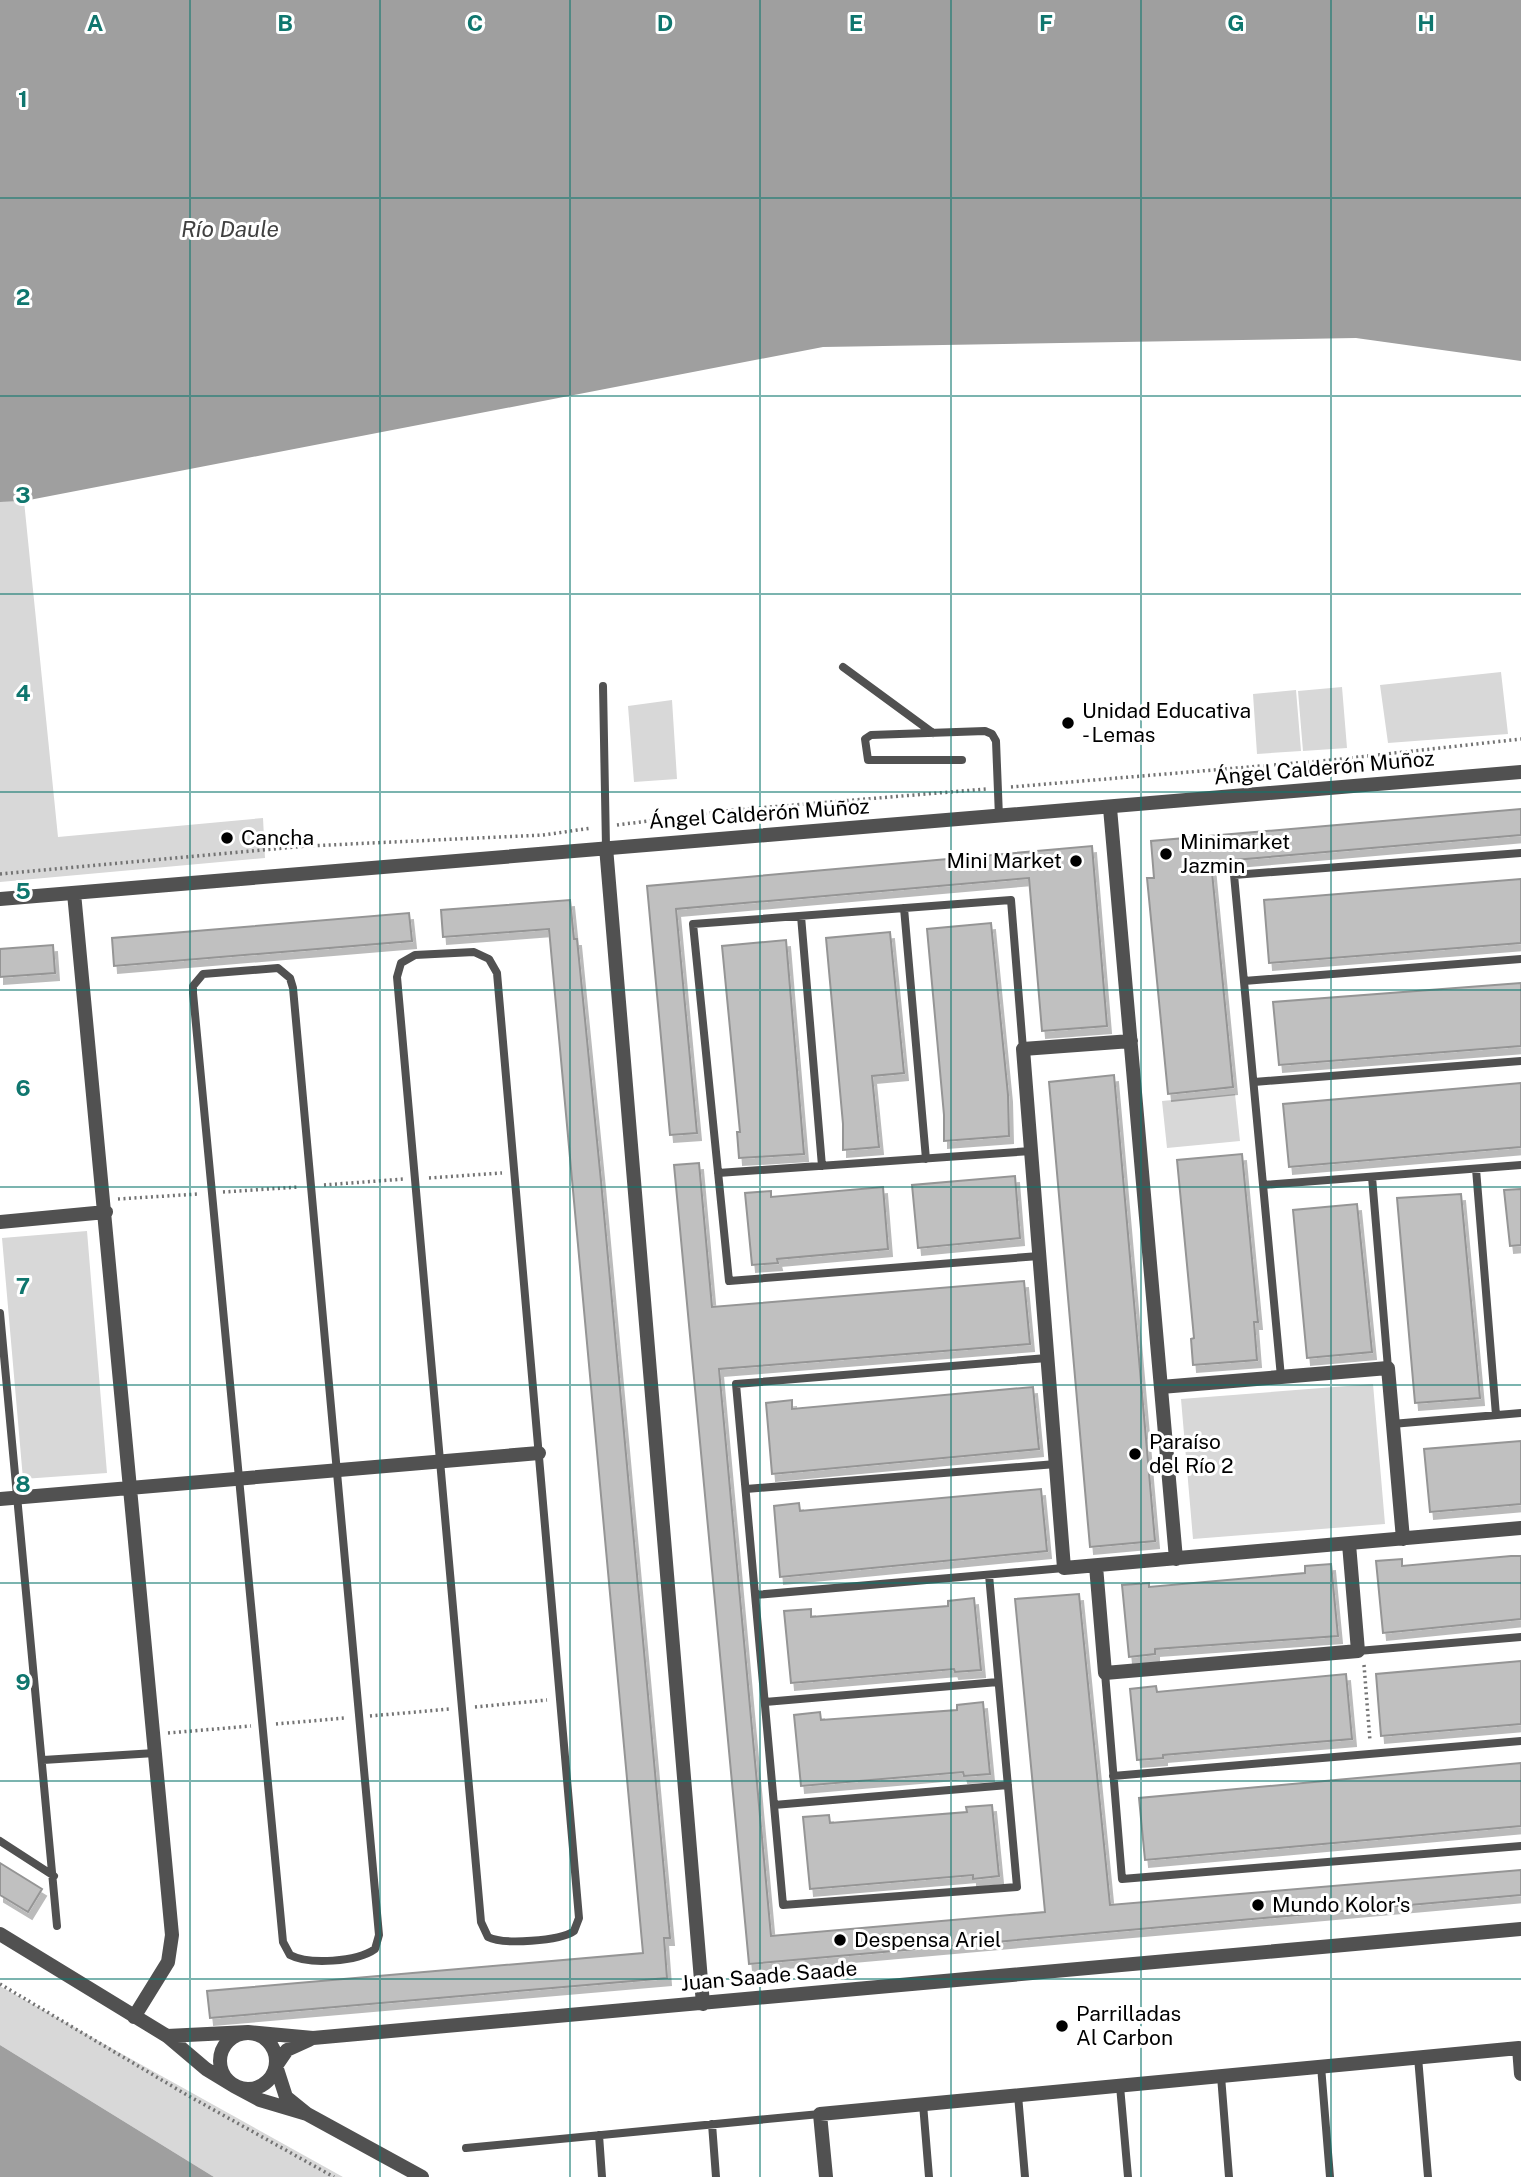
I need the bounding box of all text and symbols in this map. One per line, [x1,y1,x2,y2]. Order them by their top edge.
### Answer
text: A [87,9,104,36]
text: B [277,9,293,36]
text: C [467,9,483,36]
text: D [657,9,673,36]
text: E [849,9,863,36]
text: F [1039,9,1053,36]
text: G [1227,9,1245,36]
text: H [1417,9,1435,36]
text: 1 [18,85,28,112]
water label: Río Daule [181,215,279,242]
text: 2 [16,283,30,310]
text: 3 [15,481,31,508]
text: 4 [15,679,31,706]
place label: Unidad Educativa - Lemas [1082,698,1251,747]
marker: Unidad Educativa - Lemas [1060,715,1076,731]
street label: Ángel Calderón Muñoz [1213,745,1435,790]
street label: Ángel Calderón Muñoz [648,793,870,834]
place label: Cancha [241,825,314,850]
place label: Minimarket Jazmin [1180,829,1290,878]
marker: Cancha [219,830,235,846]
marker: Minimarket Jazmin [1158,846,1174,862]
place label: Mini Market [946,848,1062,873]
marker: Mini Market [1068,853,1084,869]
text: 5 [15,877,31,904]
text: 6 [15,1074,31,1101]
text: 7 [16,1272,30,1299]
place label: Paraíso del Río 2 [1149,1429,1233,1478]
marker: Paraíso del Río 2 [1127,1446,1143,1462]
text: 8 [15,1470,31,1497]
text: 9 [15,1668,31,1695]
place label: Mundo Kolor's [1272,1892,1410,1917]
marker: Mundo Kolor's [1250,1897,1266,1913]
place label: Despensa Ariel [854,1927,1001,1952]
marker: Despensa Ariel [832,1932,848,1948]
street label: Juan Saade Saade [680,1955,858,1996]
place label: Parrilladas Al Carbon [1076,2001,1181,2050]
marker: Parrilladas Al Carbon [1054,2018,1070,2034]

